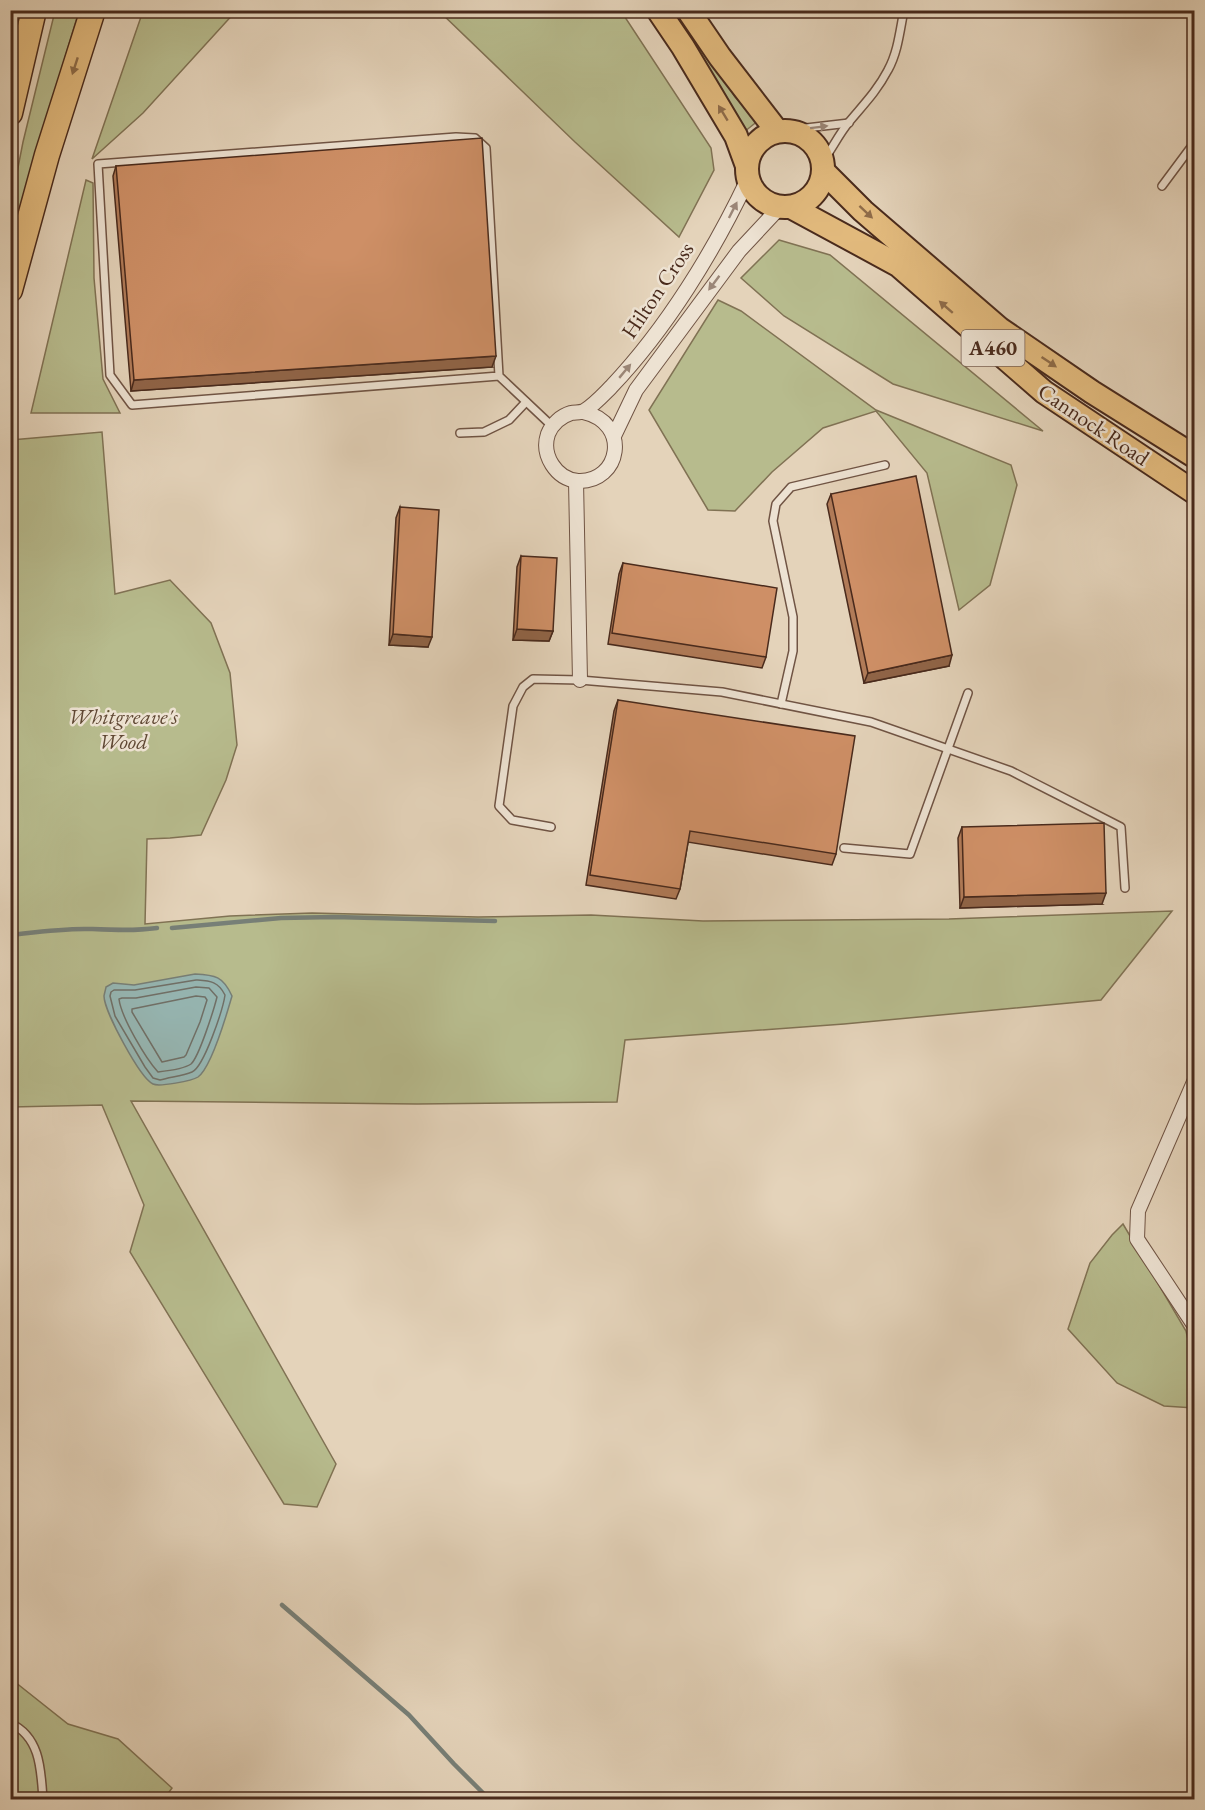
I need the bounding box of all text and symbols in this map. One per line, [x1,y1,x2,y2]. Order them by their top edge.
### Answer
one-way arrow [70,57,79,75]
one-way arrow [717,105,728,121]
one-way arrow [809,122,828,131]
one-way arrow [728,201,738,218]
one-way arrow [858,205,872,219]
street label: Hilton Cross [615,236,700,344]
one-way arrow [709,276,721,291]
one-way arrow [939,301,954,314]
road number: A460 [962,330,1024,366]
one-way arrow [1041,356,1057,367]
one-way arrow [618,364,631,379]
street label: Cannock Road [1032,377,1156,473]
park label: Whitgreave's Wood [68,702,179,756]

